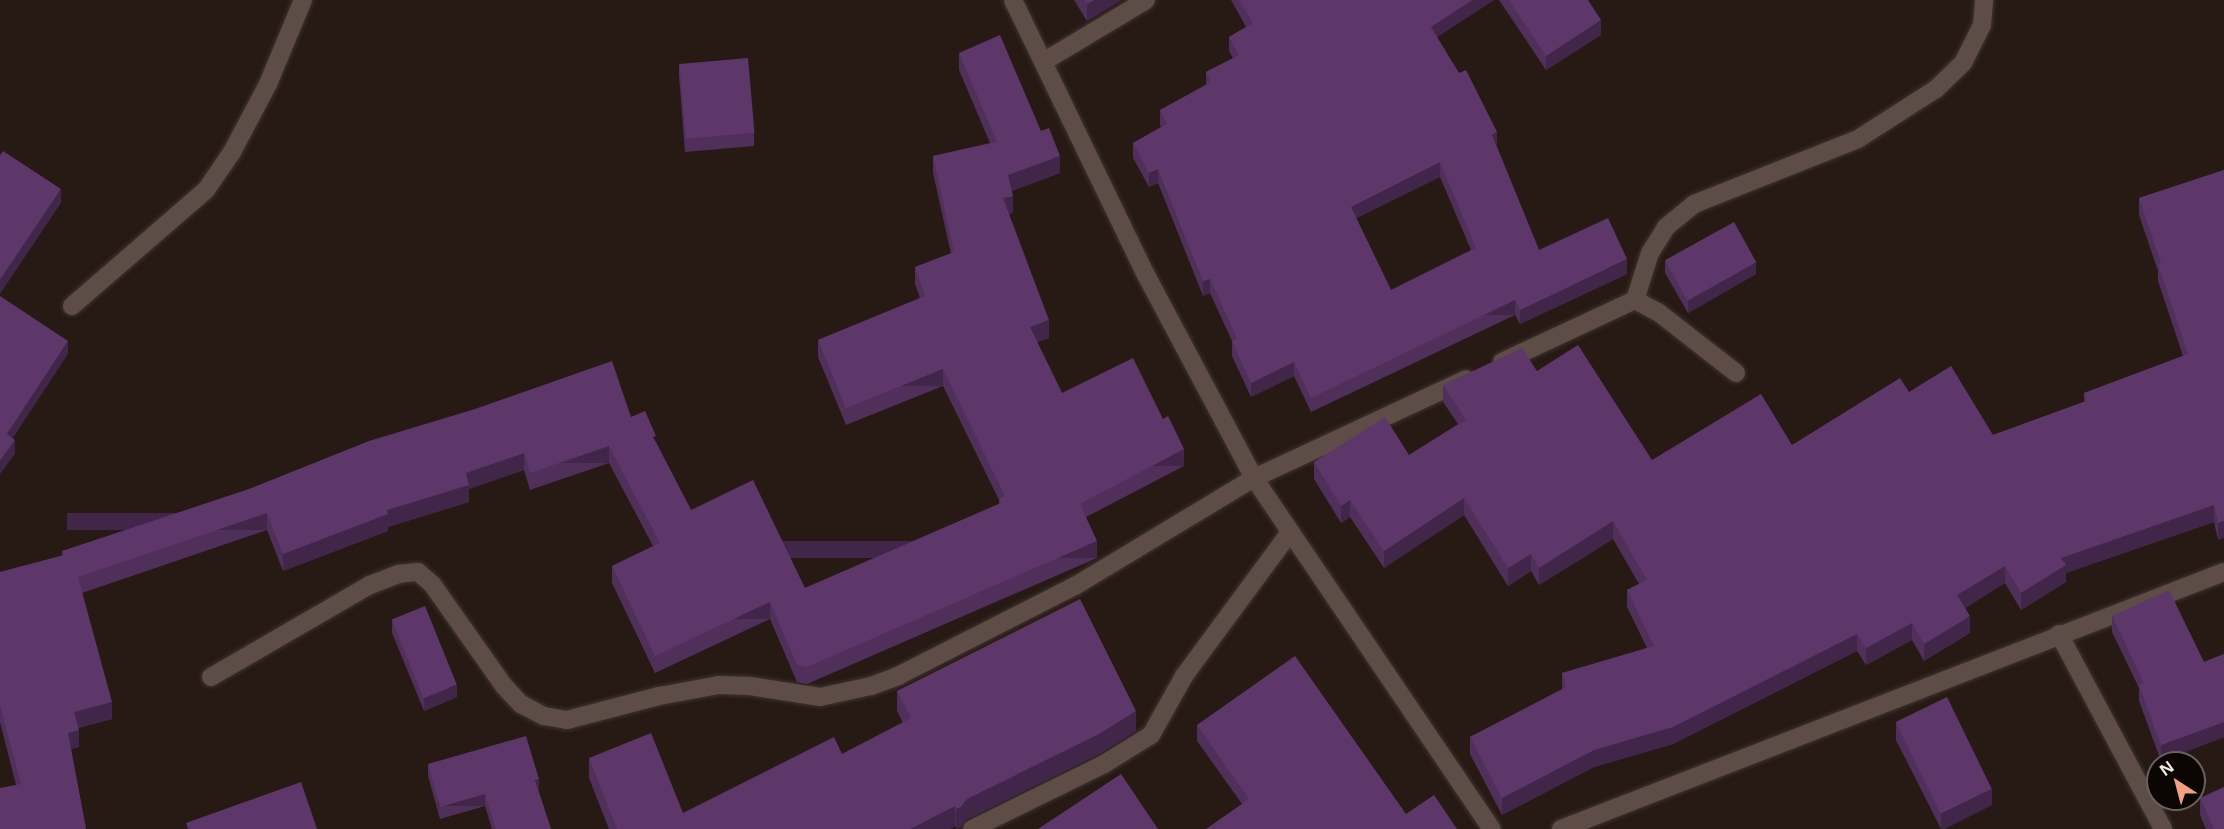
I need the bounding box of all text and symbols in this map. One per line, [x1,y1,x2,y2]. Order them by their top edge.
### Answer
north arrow [2146,751,2206,811]
text: N [2155,755,2178,781]

